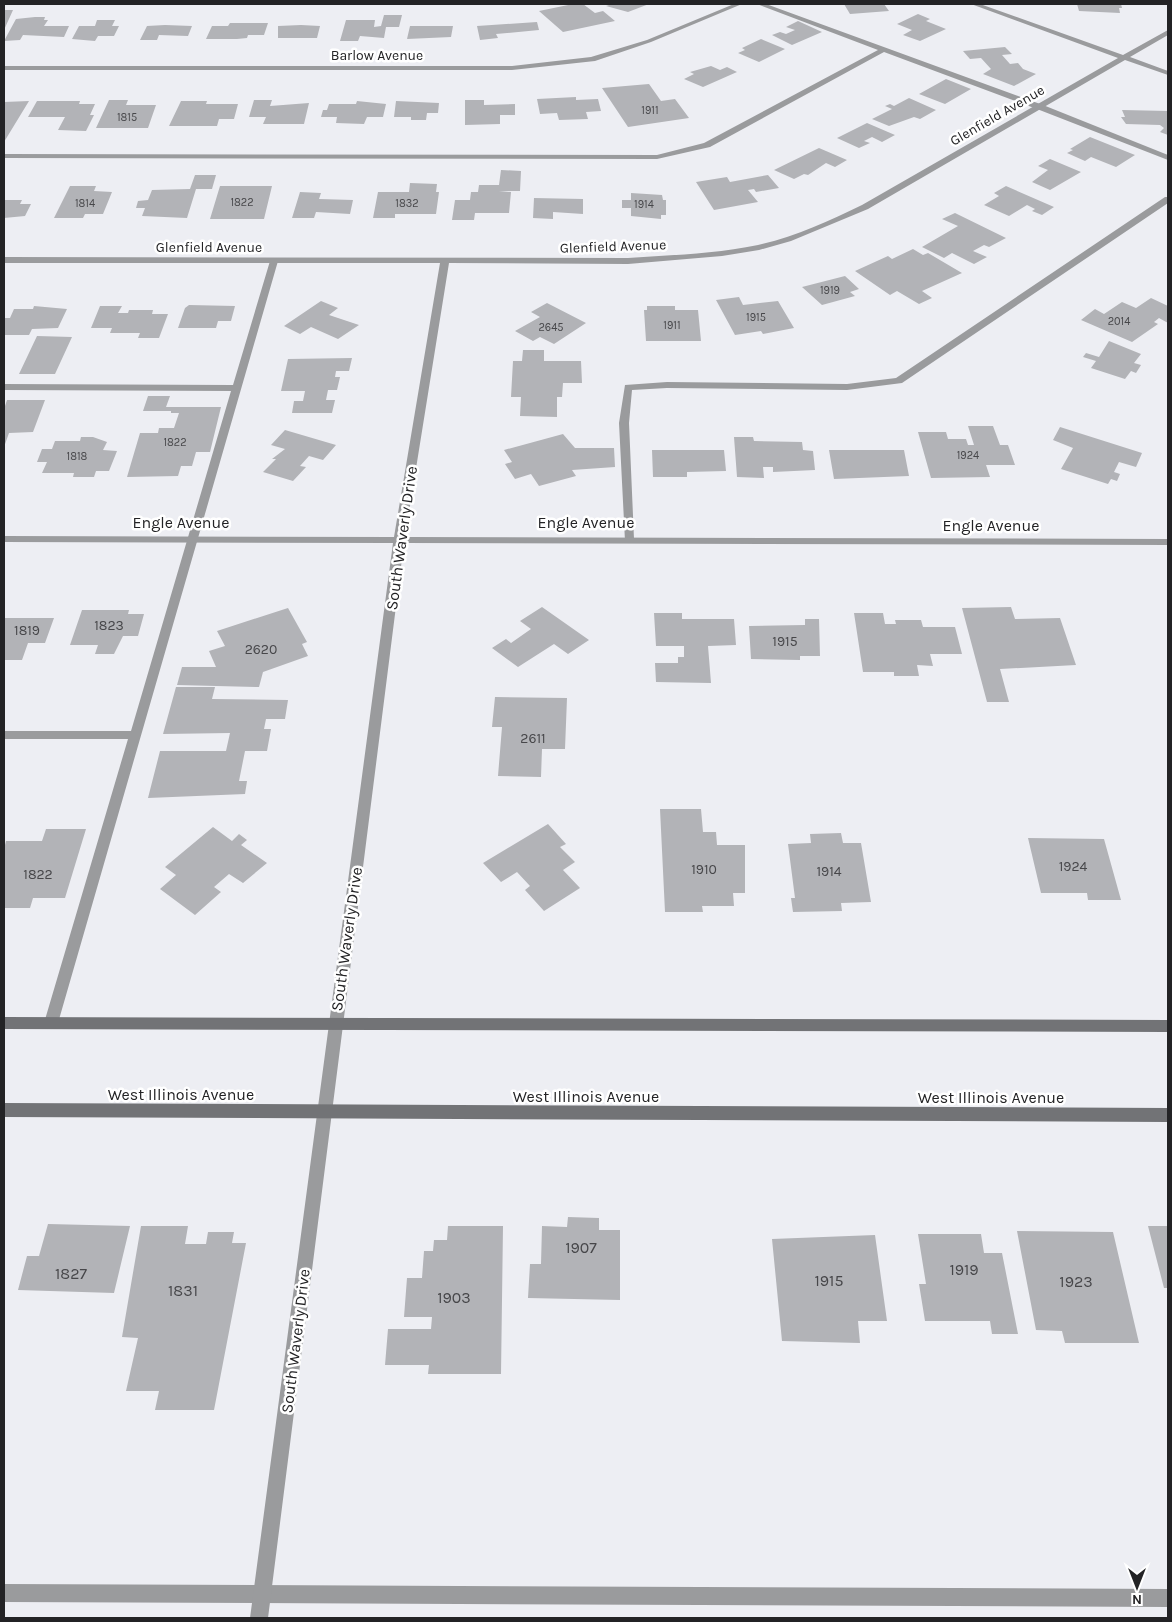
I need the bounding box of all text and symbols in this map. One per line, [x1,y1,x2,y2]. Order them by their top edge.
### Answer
street label: Barlow Avenue [331,47,423,64]
street label: Glenfield Avenue [947,81,1048,149]
house number: 1911 [641,104,659,117]
house number: 1815 [117,111,137,124]
house number: 1822 [230,196,254,209]
house number: 1814 [75,197,95,210]
house number: 1832 [395,197,419,210]
house number: 1914 [634,198,654,211]
street label: Glenfield Avenue [560,236,666,257]
street label: Glenfield Avenue [156,239,262,256]
house number: 1919 [820,284,840,297]
house number: 1915 [746,311,766,324]
house number: 2014 [1108,315,1130,328]
house number: 1911 [663,319,681,332]
house number: 2645 [538,321,564,334]
house number: 1822 [163,436,187,449]
house number: 1924 [957,449,979,462]
house number: 1818 [67,450,88,463]
street label: South Waverly Drive [382,465,421,611]
street label: Engle Avenue [133,513,229,532]
street label: Engle Avenue [538,513,634,532]
street label: Engle Avenue [943,516,1039,535]
house number: 1823 [94,617,124,634]
house number: 1819 [14,622,40,639]
house number: 1915 [772,633,798,650]
house number: 2620 [245,641,277,658]
house number: 2611 [520,730,546,747]
house number: 1924 [1059,858,1088,875]
house number: 1910 [691,861,717,878]
house number: 1914 [816,863,842,880]
house number: 1822 [23,866,53,883]
street label: South Waverly Drive [327,866,366,1012]
street label: West Illinois Avenue [108,1085,254,1104]
street label: West Illinois Avenue [513,1087,659,1106]
street label: West Illinois Avenue [918,1088,1064,1107]
house number: 1907 [565,1238,597,1257]
house number: 1919 [949,1260,979,1279]
house number: 1827 [55,1264,87,1283]
street label: South Waverly Drive [277,1268,314,1414]
house number: 1915 [815,1271,843,1290]
house number: 1923 [1059,1272,1093,1291]
house number: 1831 [168,1281,198,1300]
house number: 1903 [437,1288,471,1307]
north arrow [1112,1562,1162,1612]
text: N [1132,1591,1142,1608]

